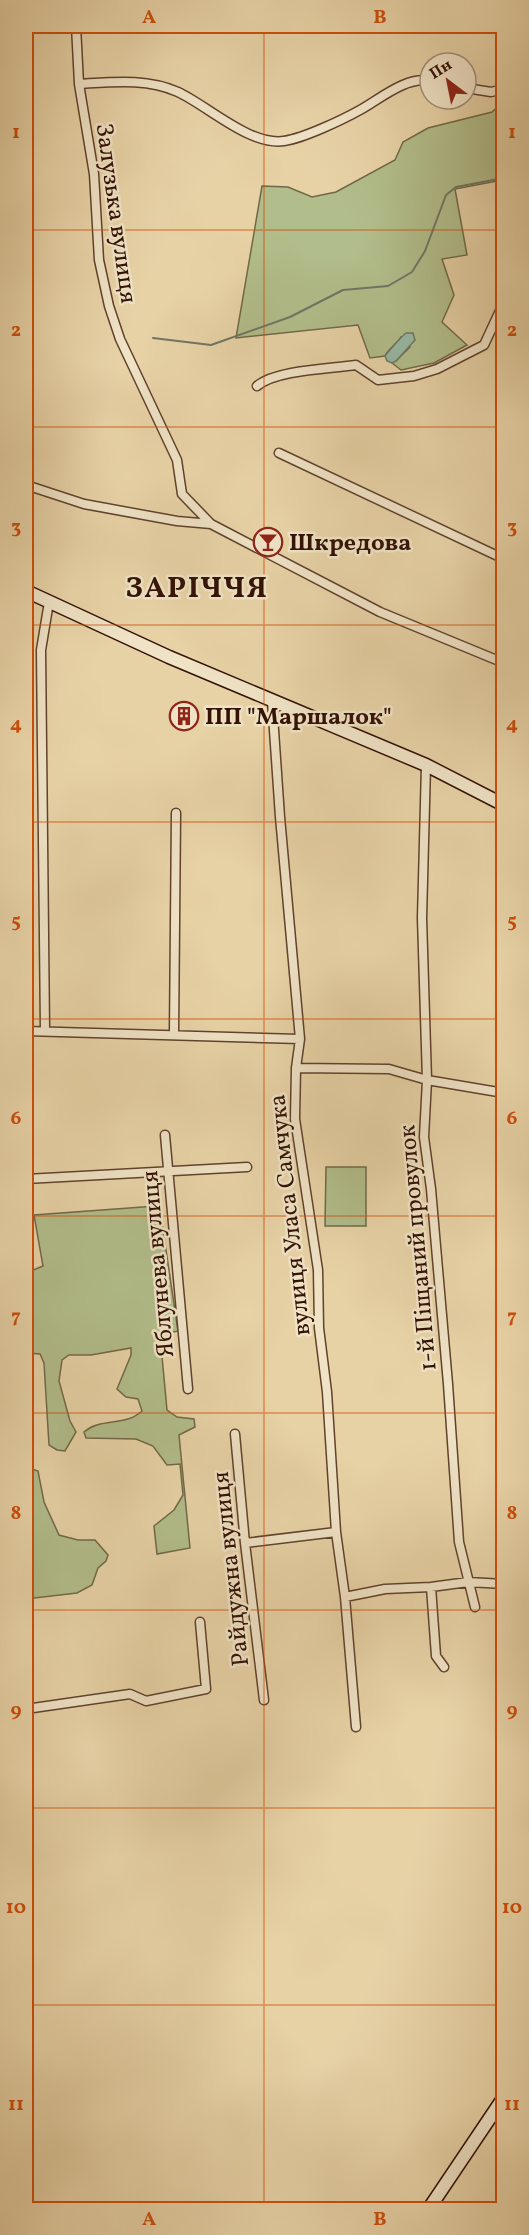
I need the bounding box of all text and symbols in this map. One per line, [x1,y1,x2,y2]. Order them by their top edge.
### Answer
text: A [142,4,156,32]
text: B [373,4,387,32]
north arrow [418,51,478,111]
text: Пн [426,55,457,85]
text: 1 [12,119,20,147]
text: 1 [508,119,516,147]
street label: Залузька вулиця [86,121,144,306]
text: 2 [11,317,21,345]
text: 2 [507,317,517,345]
text: 3 [11,514,21,542]
text: 3 [507,514,517,542]
bar icon: Шкредова [252,526,284,558]
place label: Шкредова [289,527,411,561]
district label: ЗАРІЧЧЯ [125,568,269,610]
building icon: ПП "Маршалок" [168,700,200,732]
place label: ПП "Маршалок" [205,701,392,735]
text: 4 [10,711,22,739]
text: 4 [506,711,518,739]
text: 5 [11,908,21,936]
text: 5 [507,908,517,936]
street label: вулиця Уласа Самчука [261,1093,321,1337]
text: 6 [11,1105,22,1133]
text: 6 [507,1105,518,1133]
street label: 1-й Піщаний провулок [391,1123,447,1372]
street label: Яблунева вулиця [134,1169,184,1359]
text: 7 [11,1303,21,1331]
text: 7 [507,1303,517,1331]
street label: Райдужна вулиця [205,1470,259,1668]
text: 8 [11,1500,21,1528]
text: 8 [507,1500,517,1528]
text: 9 [10,1697,22,1725]
text: 9 [506,1697,518,1725]
text: 10 [6,1894,26,1922]
text: 10 [502,1894,522,1922]
text: 11 [8,2091,24,2119]
text: 11 [504,2091,520,2119]
text: A [142,2206,156,2234]
text: B [373,2206,387,2234]

